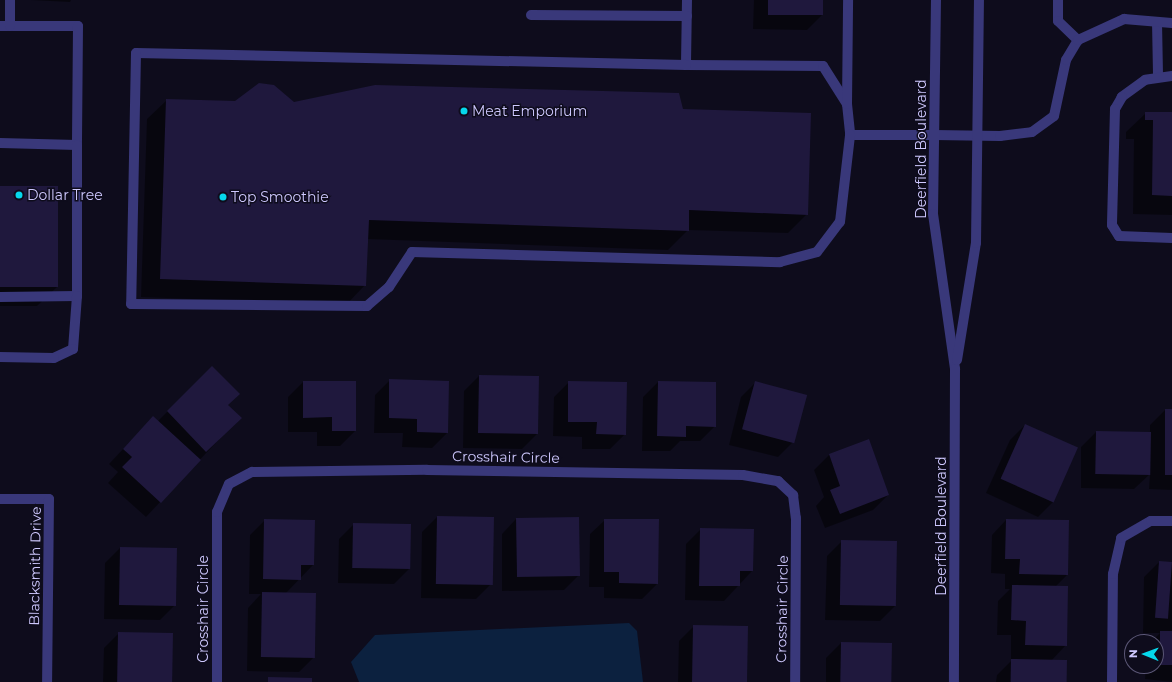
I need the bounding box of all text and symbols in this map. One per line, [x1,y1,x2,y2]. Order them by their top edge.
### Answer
street label: Deerfield Boulevard [913,79,929,219]
place label: Meat Emporium [472,103,587,119]
marker: Meat Emporium [459,106,469,116]
place label: Dollar Tree [27,187,103,203]
place label: Top Smoothie [231,189,329,205]
marker: Dollar Tree [14,190,24,200]
marker: Top Smoothie [218,192,228,202]
street label: Crosshair Circle [452,448,560,466]
street label: Deerfield Boulevard [933,456,949,596]
street label: Blacksmith Drive [26,506,44,626]
street label: Crosshair Circle [195,555,211,663]
street label: Crosshair Circle [773,555,791,663]
north arrow [1124,634,1164,674]
text: N [1126,649,1140,658]

